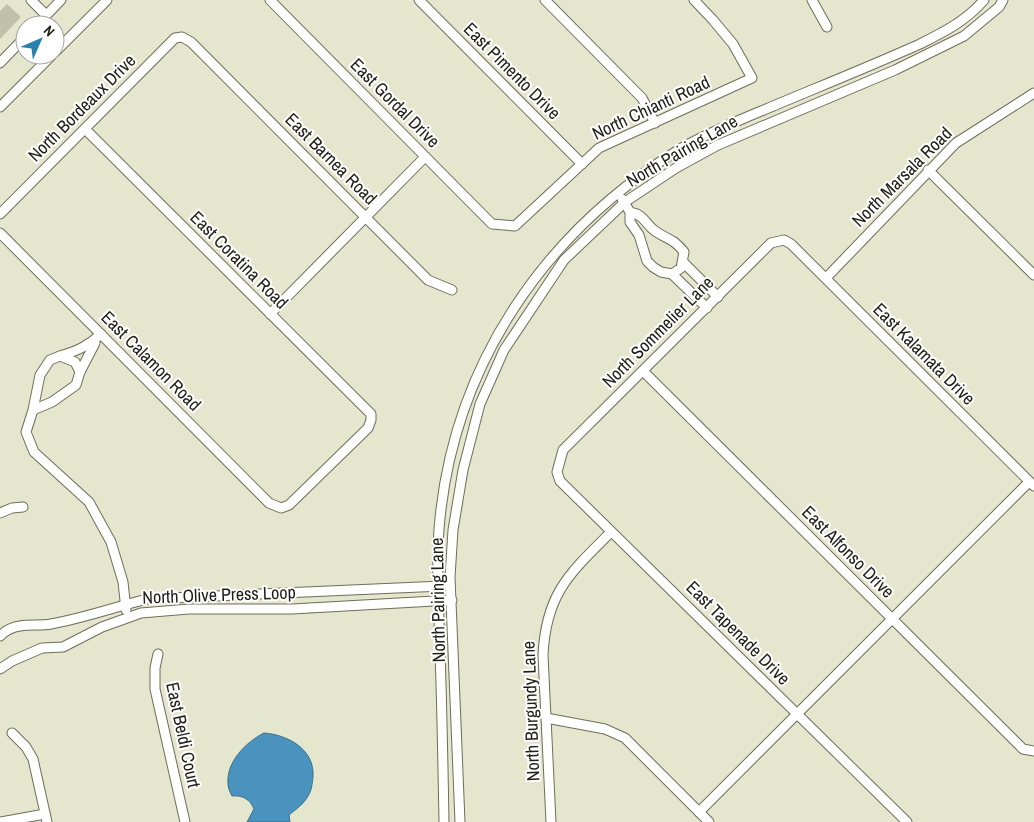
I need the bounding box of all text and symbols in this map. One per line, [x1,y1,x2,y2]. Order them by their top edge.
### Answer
north arrow [15,15,65,65]
street label: East Pimento Drive [458,17,566,125]
text: N [40,22,58,40]
street label: North Bordeaux Drive [22,48,141,167]
street label: East Gordal Drive [345,52,446,153]
street label: North Chianti Road [588,69,714,146]
street label: East Barnea Road [280,107,383,210]
street label: North Pairing Lane [621,109,742,193]
street label: North Marsala Road [846,121,957,232]
street label: East Coratina Road [185,205,294,314]
street label: North Sommelier Lane [596,270,719,393]
street label: East Kalamata Drive [868,297,981,410]
street label: East Calamon Road [96,305,207,416]
street label: East Alfonso Drive [797,500,900,603]
street label: North Pairing Lane [424,537,451,663]
street label: East Tapenade Drive [681,575,796,690]
street label: North Olive Press Loop [142,579,296,610]
street label: North Burgundy Lane [516,640,545,782]
street label: East Beldi Court [160,680,207,790]

